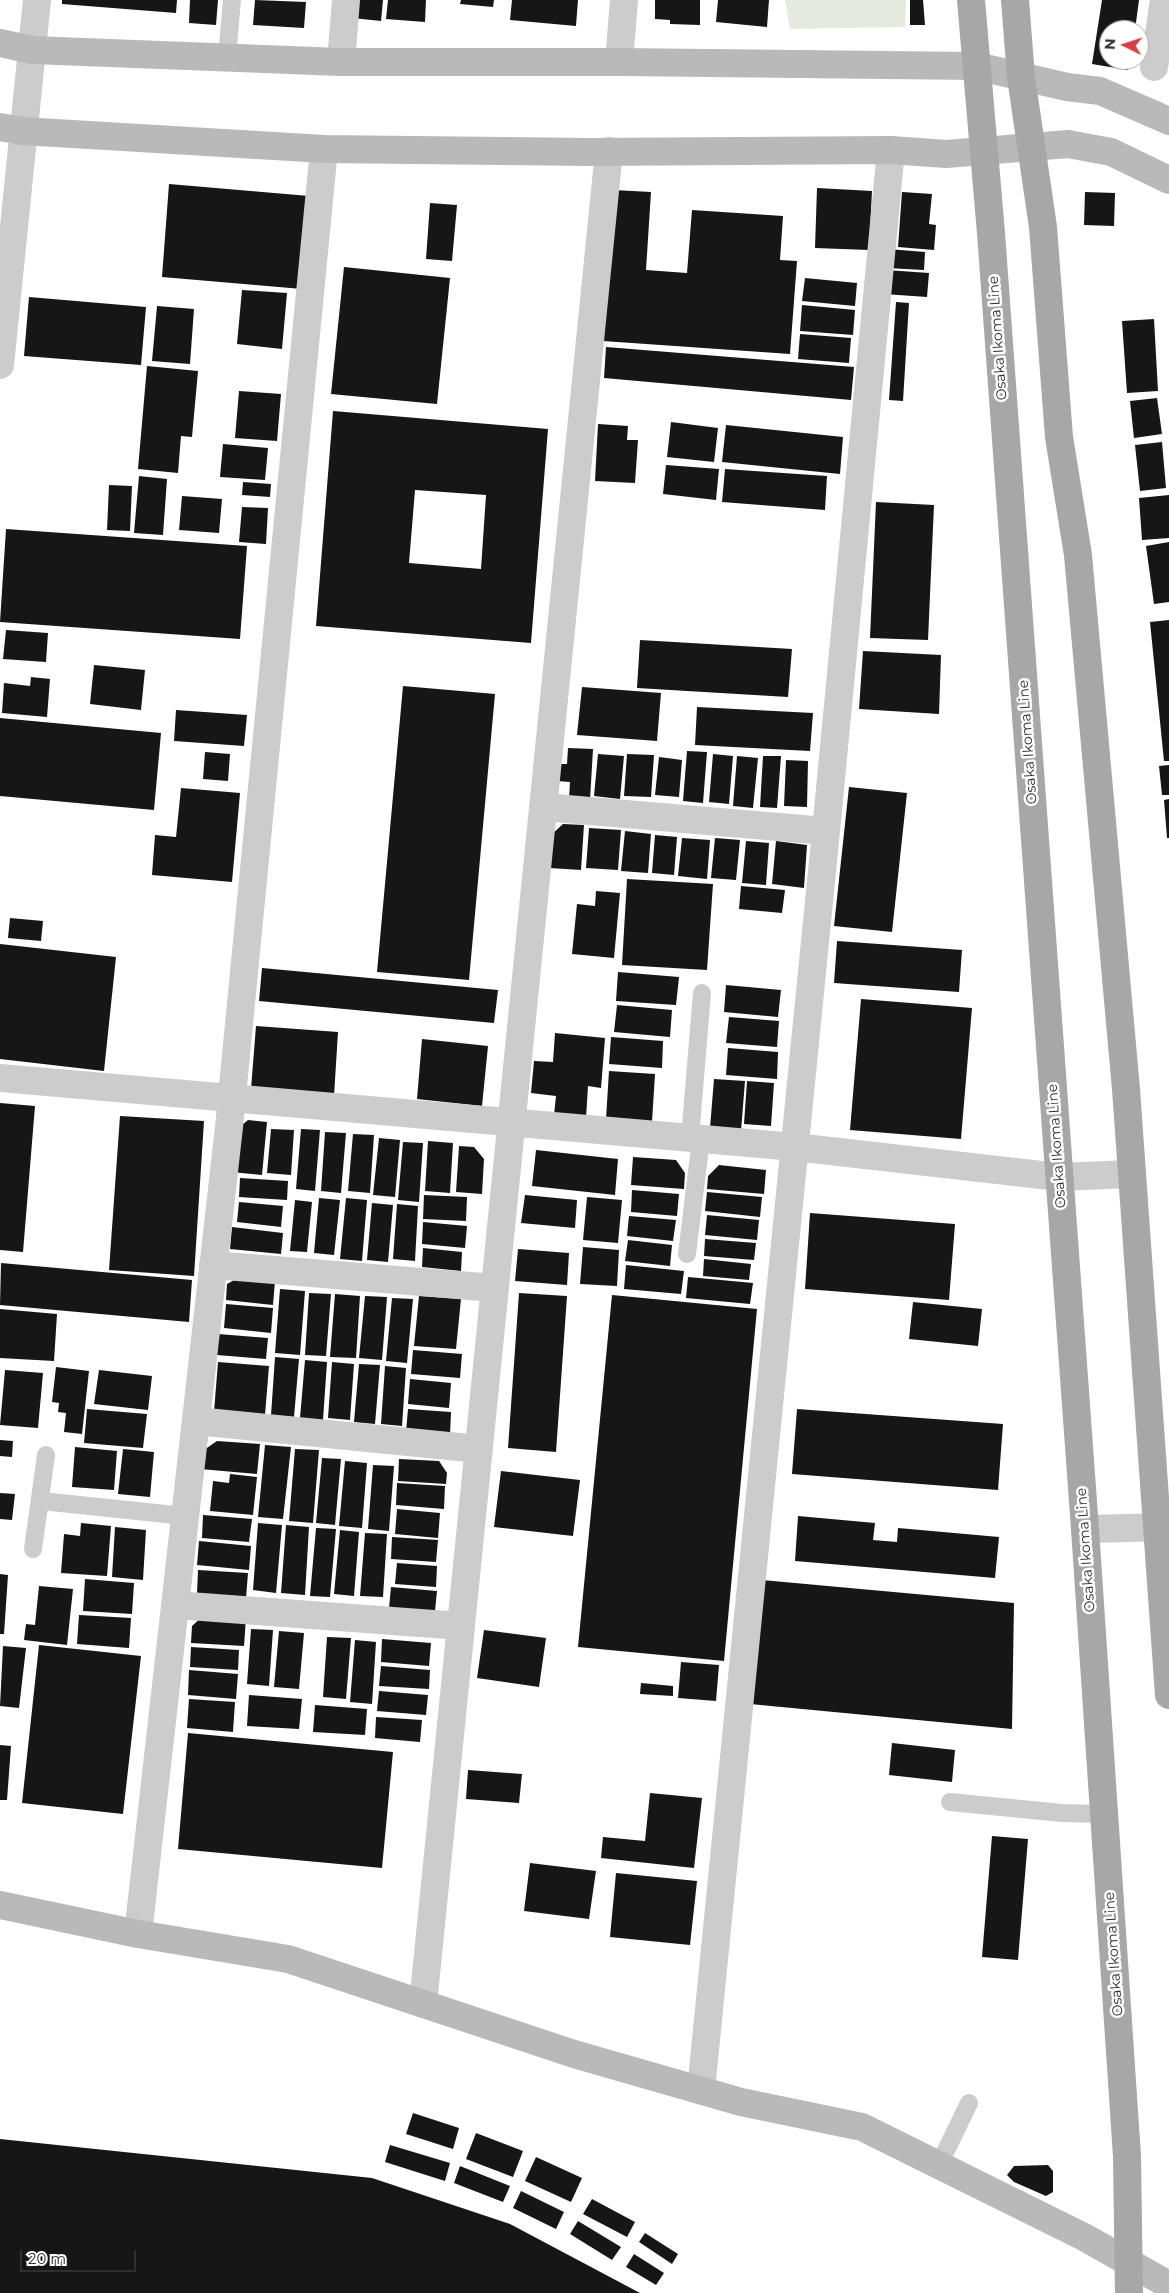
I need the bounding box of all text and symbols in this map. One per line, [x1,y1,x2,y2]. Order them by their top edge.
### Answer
north arrow [1099,20,1149,70]
text: N [1101,38,1119,50]
street label: Osaka Ikoma Line [985,275,1011,401]
street label: Osaka Ikoma Line [1015,679,1041,805]
street label: Osaka Ikoma Line [1044,1083,1070,1209]
street label: Osaka Ikoma Line [1073,1487,1099,1613]
street label: Osaka Ikoma Line [1101,1891,1127,2017]
scale bar [22,2240,139,2272]
text: 20 m [28,2249,66,2268]

